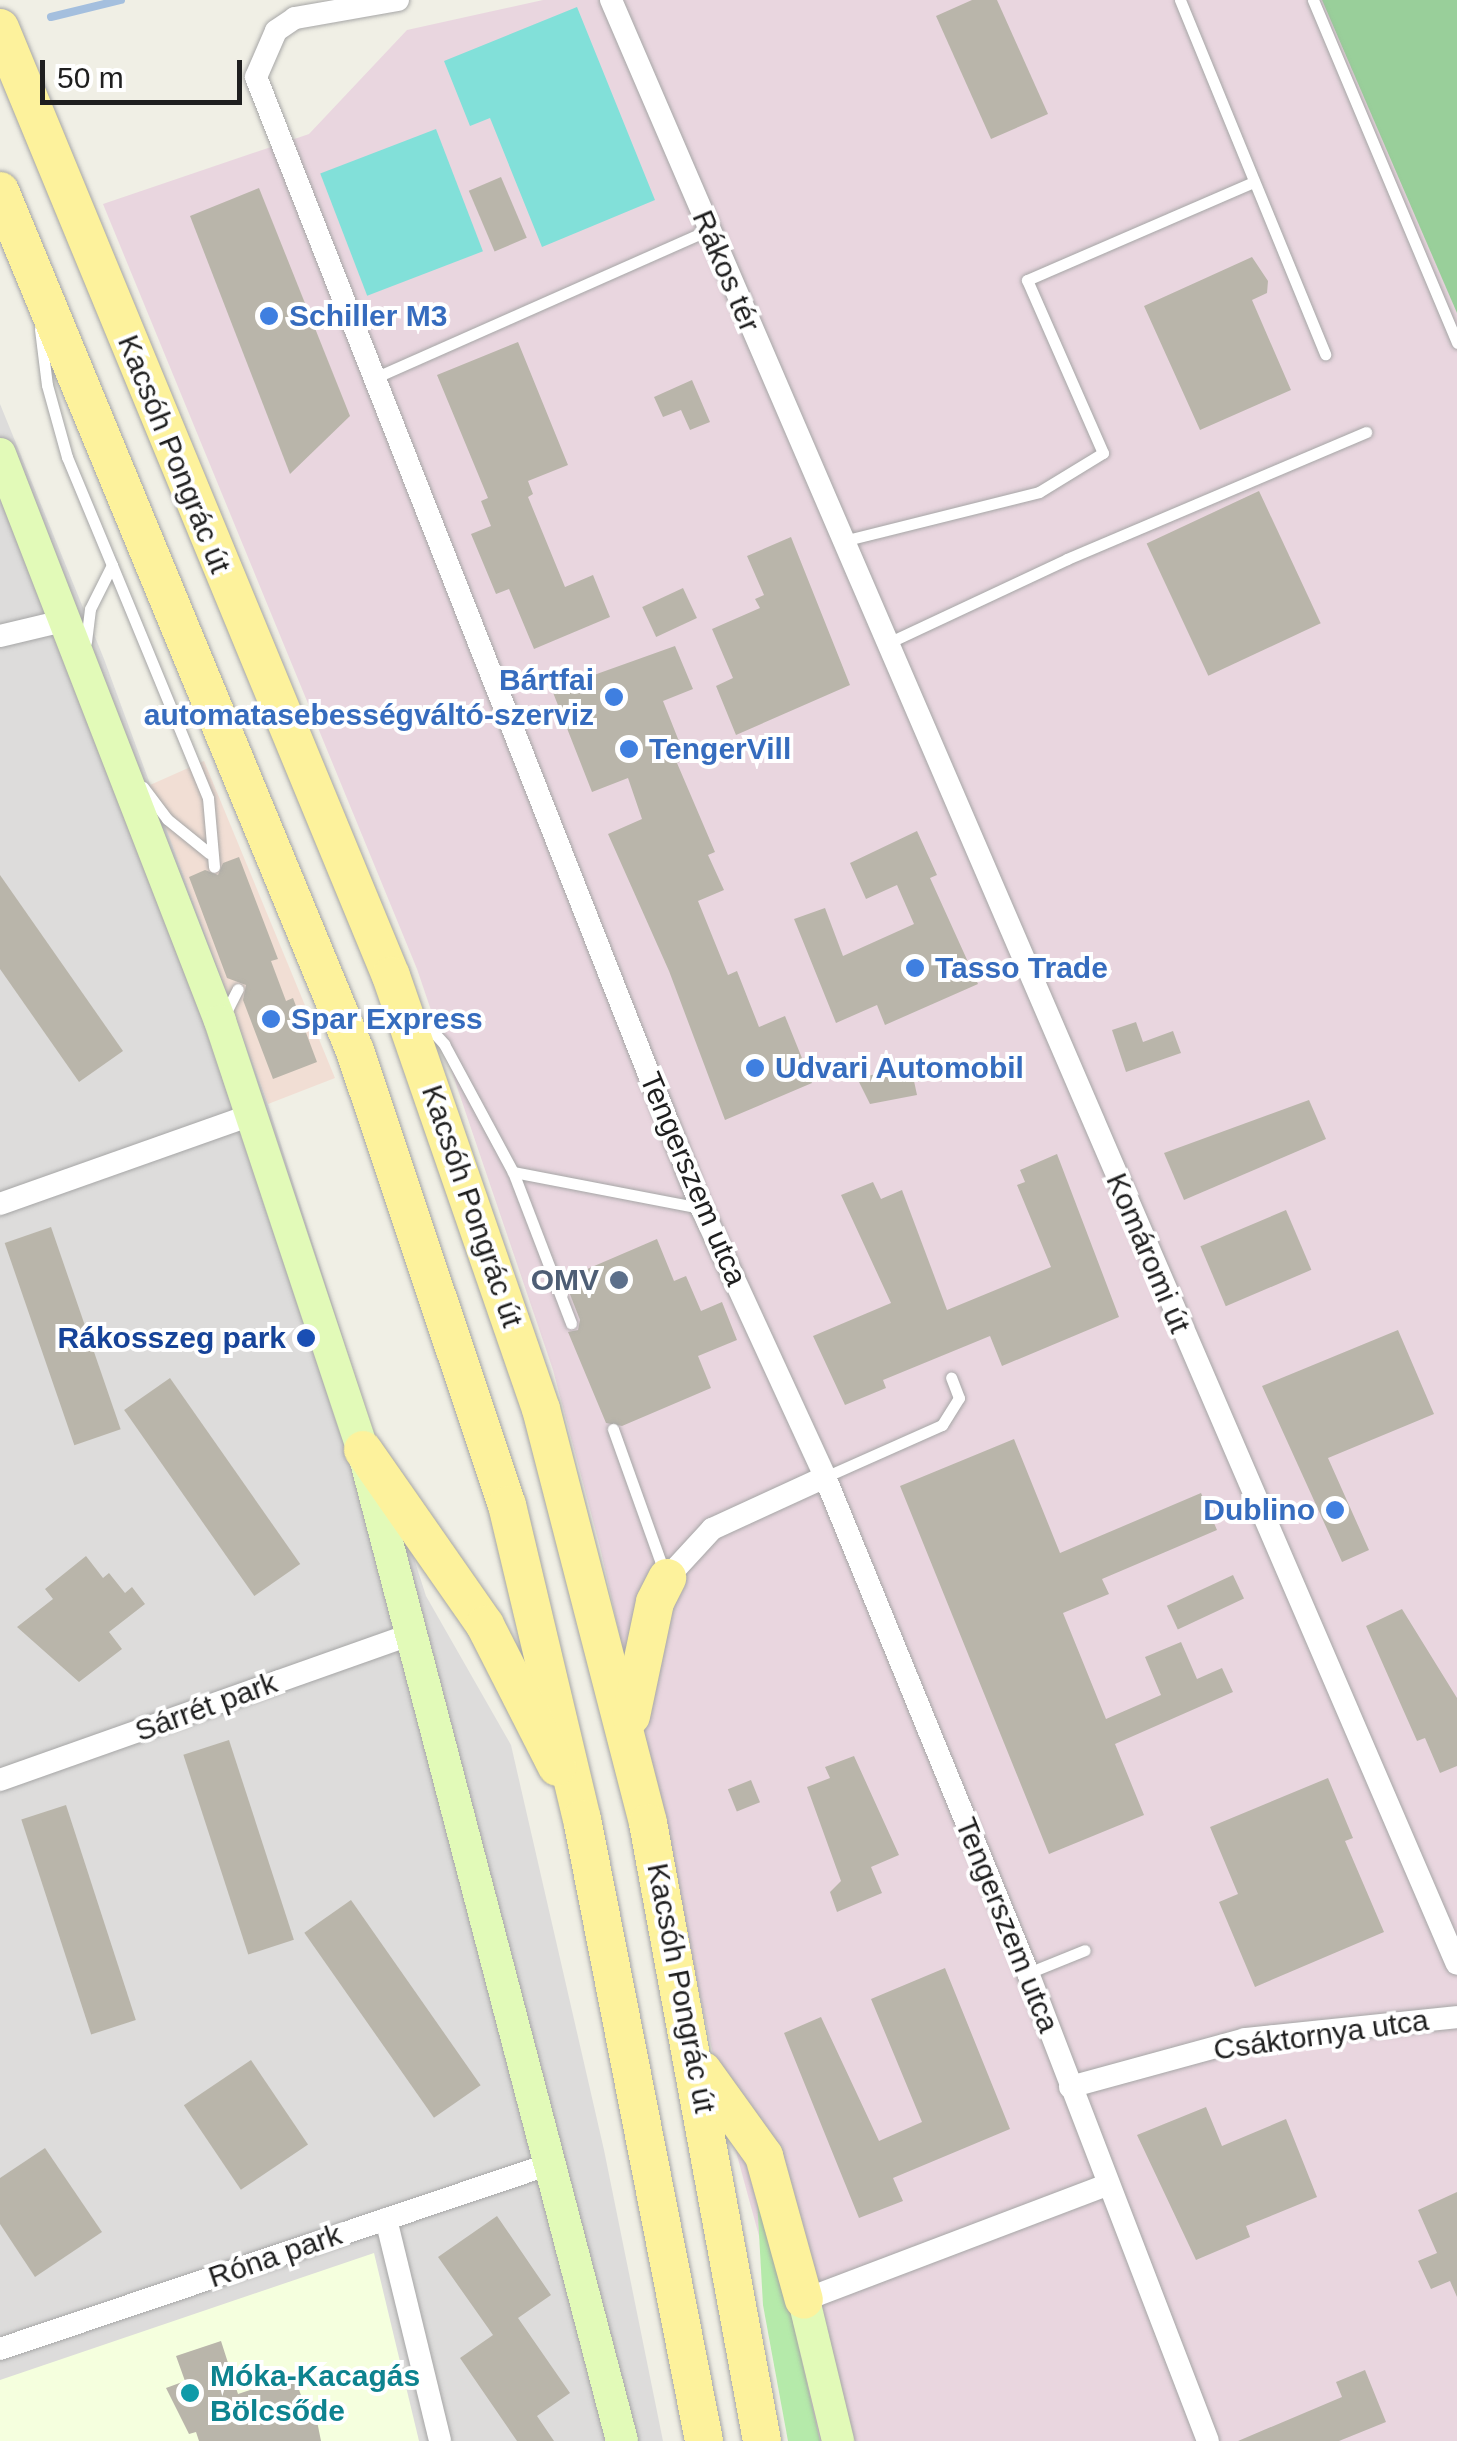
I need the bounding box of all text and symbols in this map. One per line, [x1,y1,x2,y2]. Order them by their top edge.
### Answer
scale bar [45,40,248,102]
text: 50 m [57,61,124,94]
street label: Rákos tér [684,205,768,337]
place label: Schiller M3 [289,298,447,334]
marker: Schiller M3 [258,305,280,327]
street label: Kacsóh Pongrác út [110,330,238,578]
place label: Bártfai automatasebességváltó-szerviz [144,662,594,732]
marker: Bártfai automatasebességváltó-szerviz [603,686,625,708]
place label: TengerVill [649,731,791,767]
marker: TengerVill [618,738,640,760]
place label: Tasso Trade [935,950,1108,986]
marker: Tasso Trade [904,957,926,979]
place label: Spar Express [291,1001,483,1037]
marker: Spar Express [260,1008,282,1030]
place label: Udvari Automobil [775,1050,1025,1086]
marker: Udvari Automobil [744,1057,766,1079]
street label: Tengerszem utca [632,1067,754,1291]
street label: Kacsóh Pongrác út [414,1080,530,1332]
street label: Komáromi út [1098,1168,1198,1338]
place label: OMV [531,1262,599,1298]
marker: OMV [608,1269,630,1291]
place label: Rákosszeg park [58,1320,286,1356]
marker: Rákosszeg park [295,1327,317,1349]
place label: Dublino [1203,1492,1315,1528]
marker: Dublino [1324,1499,1346,1521]
street label: Sárrét park [130,1665,282,1749]
street label: Tengerszem utca [948,1812,1066,2038]
street label: Kacsóh Pongrác út [639,1860,723,2116]
street label: Csáktornya utca [1211,2002,1431,2068]
street label: Róna park [204,2216,346,2296]
place label: Móka-Kacagás Bölcsőde [210,2358,420,2428]
marker: Móka-Kacagás Bölcsőde [179,2382,201,2404]

